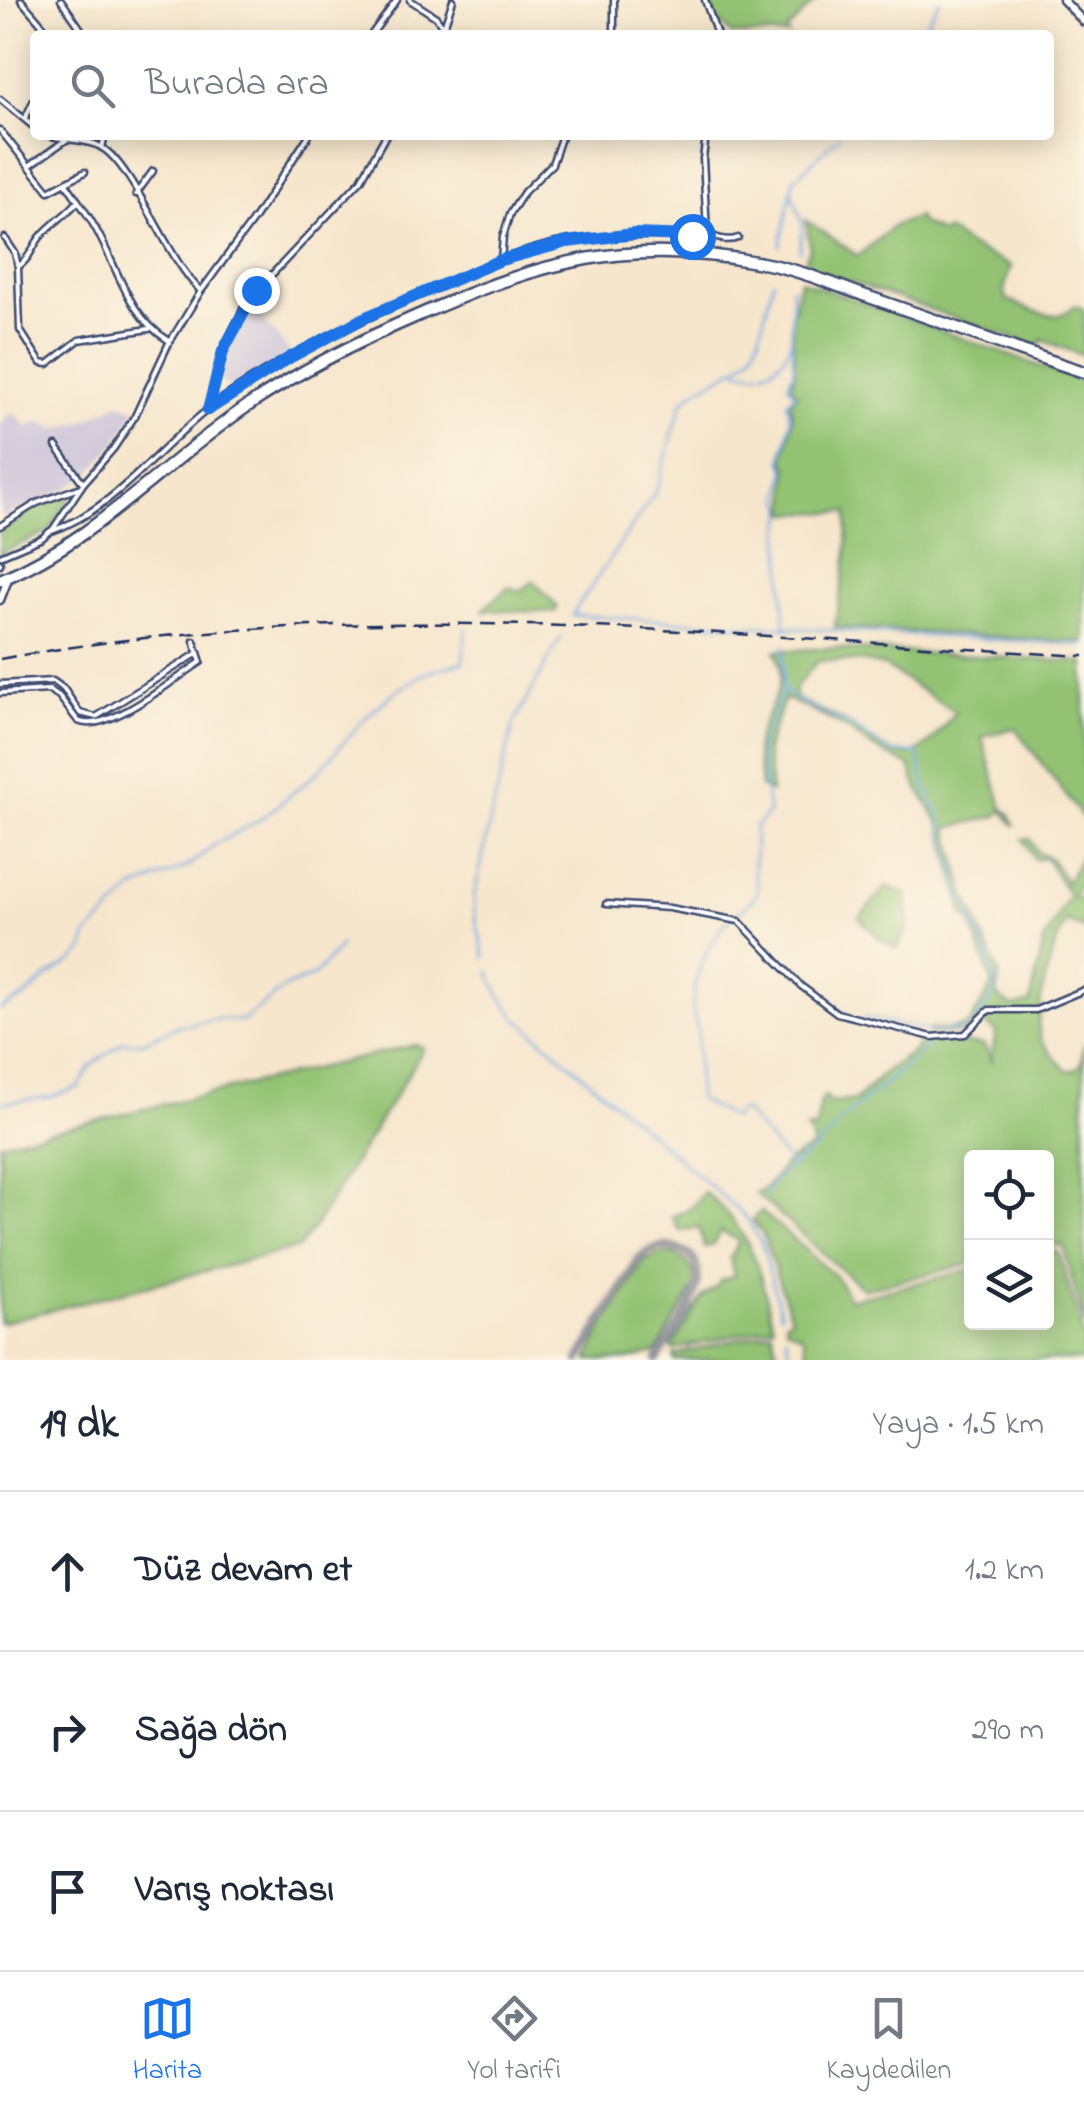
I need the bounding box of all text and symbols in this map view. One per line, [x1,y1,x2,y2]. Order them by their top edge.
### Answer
search box [30,30,1054,140]
text: Burada ara [145,57,329,113]
icon: search [65,58,120,113]
route start [670,214,716,260]
route end [234,268,280,314]
map controls [964,1150,1054,1330]
button: locate [964,1150,1054,1240]
button: layers [964,1240,1054,1330]
text: 19 dk [40,1395,119,1456]
text: Yaya · 1.5 km [872,1402,1044,1449]
text: Düz devam et [135,1543,352,1599]
icon: ahead [40,1544,95,1599]
text: 1.2 km [965,1548,1044,1595]
text: Sağa dön [135,1703,287,1759]
icon: right [40,1704,95,1759]
text: 290 m [972,1708,1044,1755]
text: Varış noktası [135,1863,334,1919]
icon: arrive [40,1864,95,1919]
tab: Harita [133,1991,202,2092]
tab: Yol tarifi [467,1991,561,2092]
tab: Kaydedilen [826,1991,951,2092]

